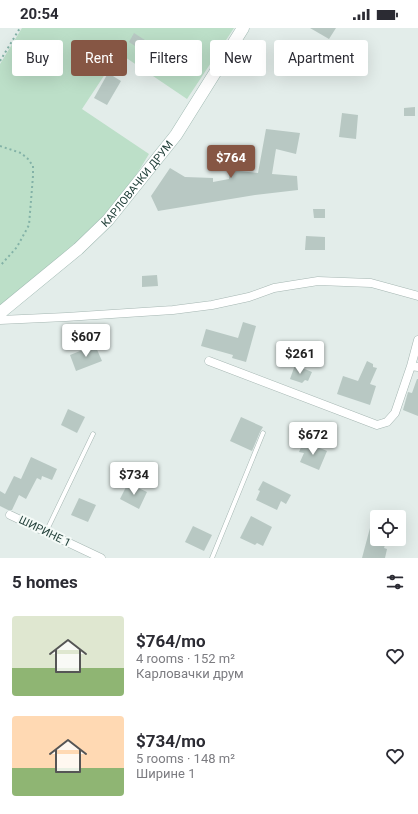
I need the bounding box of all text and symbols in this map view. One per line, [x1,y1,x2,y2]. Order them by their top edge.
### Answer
text: 20:54 [20,5,59,23]
chip: Buy [12,40,63,76]
chip: Rent [71,40,127,76]
chip: Filters [135,40,202,76]
chip: New [210,40,266,76]
chip: Apartment [274,40,368,76]
street label: КАРЛОВАЧКИ ДРУМ [99,138,176,230]
pin: $764 [207,145,255,179]
text: $764 [216,150,246,165]
pin: $607 [62,324,110,358]
text: $607 [71,329,101,344]
pin: $261 [276,341,324,375]
text: $261 [285,346,315,361]
pin: $672 [289,422,337,456]
text: $672 [298,427,328,442]
pin: $734 [110,462,158,496]
text: $734 [119,467,149,482]
map controls [370,510,406,546]
button: locate [370,510,406,546]
street label: ШИРИНЕ 1 [17,513,73,550]
icon: filters [384,571,406,593]
text: 5 homes [12,572,78,592]
text: $764/mo [136,631,206,651]
icon: home [44,632,92,680]
icon: heart [384,645,406,667]
text: 4 rooms · 152 m² [136,651,235,666]
text: Карловачки друм [136,666,244,681]
text: $734/mo [136,731,206,751]
icon: home [44,732,92,780]
icon: heart [384,745,406,767]
text: 5 rooms · 148 m² [136,751,235,766]
text: Ширине 1 [136,766,195,781]

